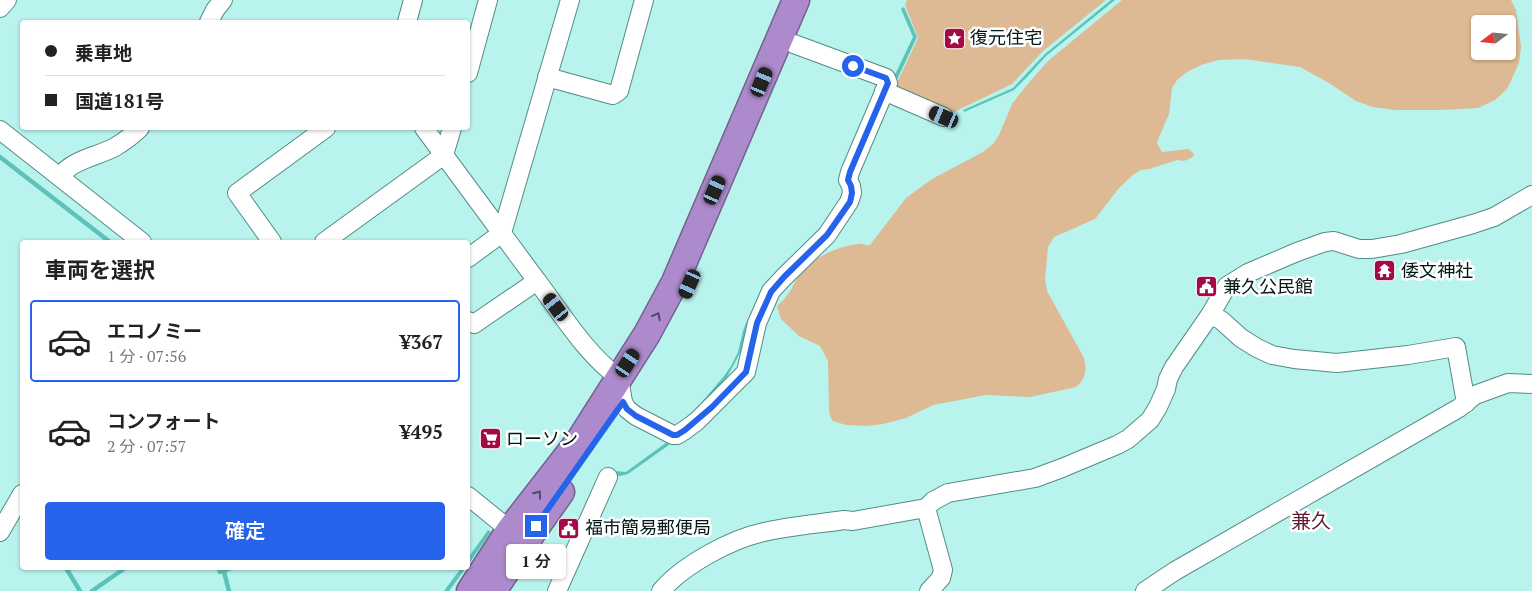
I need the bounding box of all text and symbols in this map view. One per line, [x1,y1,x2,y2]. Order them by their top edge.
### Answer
north arrow [1471,15,1516,60]
map controls [1471,15,1516,60]
place label: 復元住宅 [970,25,1042,49]
place icon: 復元住宅 [942,26,966,50]
text: 乗車地 [75,40,132,65]
route start [842,55,864,77]
car [749,65,774,99]
text: 国道181号 [75,88,164,113]
car [927,104,960,130]
car [702,173,727,207]
text: 車両を選択 [45,255,155,284]
place label: 倭文神社 [1401,258,1473,282]
temple icon: 倭文神社 [1373,259,1397,283]
car [677,267,702,301]
place label: 兼久公民館 [1223,274,1313,298]
public building icon: 兼久公民館 [1195,275,1219,299]
car [540,291,571,323]
one-way arrow [651,312,661,321]
text: エコノミー [107,318,202,343]
icon: car [47,319,92,364]
text: ¥367 [400,329,443,354]
text: 1 分 · 07:56 [107,345,186,367]
car [613,346,642,380]
text: コンフォート [107,408,220,433]
icon: car [47,409,92,454]
text: ¥495 [400,419,443,444]
place label: ローソン [506,426,578,450]
supermarket icon: ローソン [478,427,502,451]
text: 2 分 · 07:57 [107,435,186,457]
one-way arrow [532,491,540,500]
button: 確定 [45,502,445,560]
district label: 兼久 [1291,507,1331,534]
route end [525,515,547,537]
place label: 福市簡易郵便局 [585,515,711,539]
public building icon: 福市簡易郵便局 [557,516,581,540]
callout: 1 分 [506,544,566,578]
text: 1 分 [521,550,551,572]

